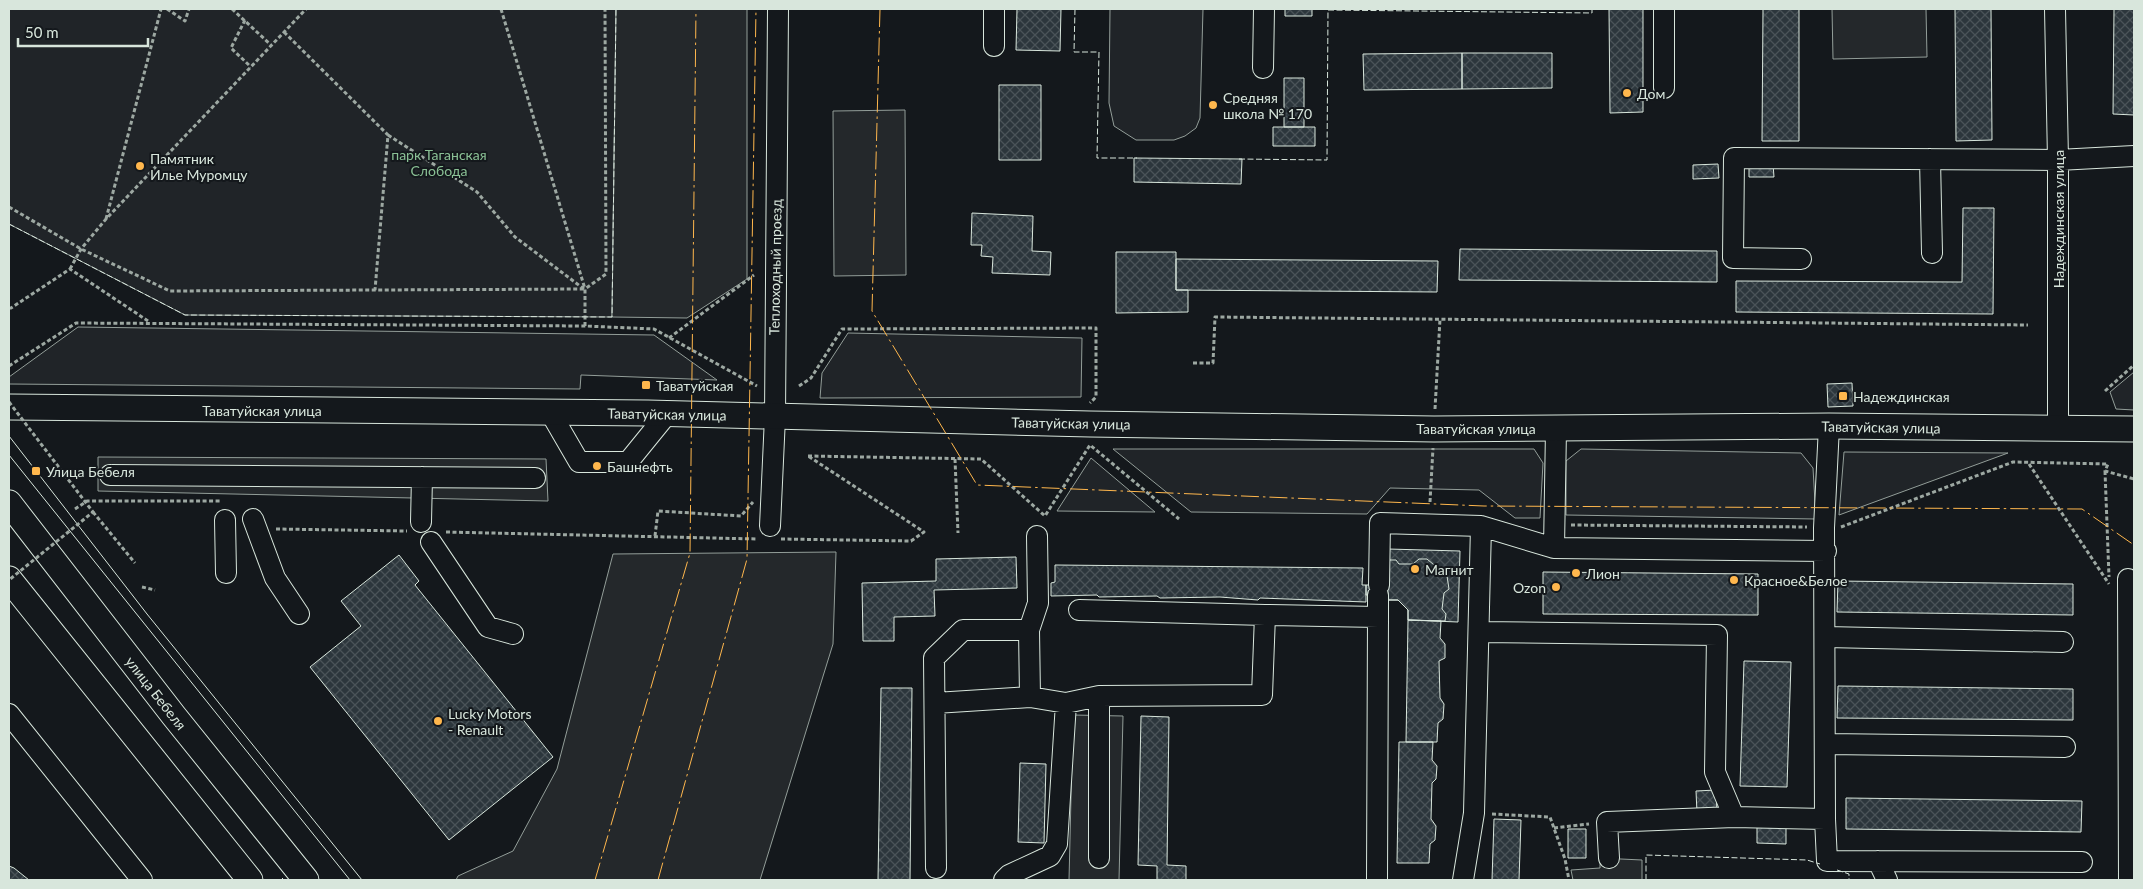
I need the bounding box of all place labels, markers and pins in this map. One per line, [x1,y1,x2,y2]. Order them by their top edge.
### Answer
place label: Дом [1637,85,1665,102]
marker: Дом [1621,87,1633,99]
place label: Средняя школа № 170 [1223,89,1312,122]
marker: Средняя школа № 170 [1207,99,1219,111]
place label: Памятник Илье Муромцу [150,150,248,183]
marker: Памятник Илье Муромцу [134,160,146,172]
place label: Таватуйская [656,377,734,394]
marker: Таватуйская [640,379,652,391]
place label: Надеждинская [1853,388,1950,405]
marker: Надеждинская [1837,390,1849,402]
place label: Башнефть [607,458,673,475]
marker: Башнефть [591,460,603,472]
place label: Улица Бебеля [46,463,135,480]
marker: Улица Бебеля [30,465,42,477]
place label: Магнит [1425,561,1474,578]
marker: Магнит [1409,563,1421,575]
place label: Лион [1585,565,1620,582]
marker: Лион [1570,567,1582,579]
place label: Красное&Белое [1744,572,1848,589]
marker: Красное&Белое [1728,574,1740,586]
place label: Ozon [1513,579,1546,596]
marker: Ozon [1550,581,1562,593]
place label: Lucky Motors - Renault [448,705,531,738]
marker: Lucky Motors - Renault [432,715,444,727]

